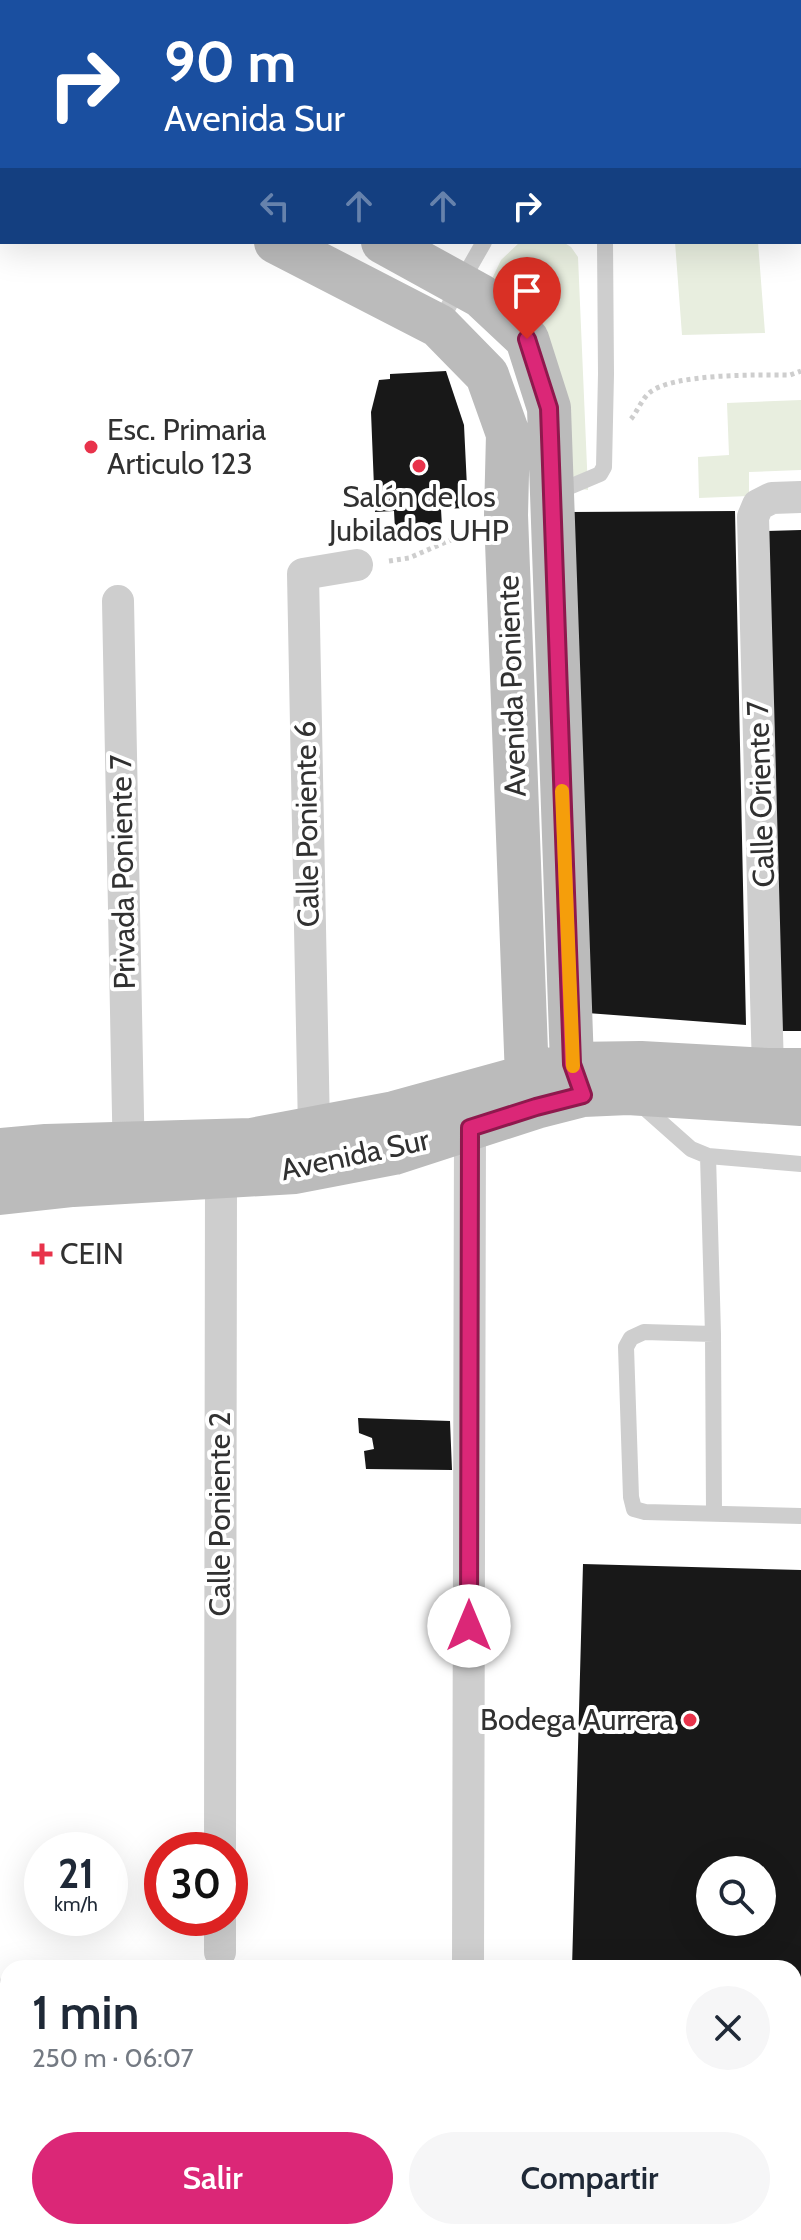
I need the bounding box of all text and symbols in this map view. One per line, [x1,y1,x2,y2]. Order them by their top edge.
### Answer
text: 90 m [164,28,296,96]
icon: right [32,32,136,136]
text: Avenida Sur [164,96,345,140]
icon: left [253,184,297,228]
icon: ahead [337,184,381,228]
icon: ahead [421,184,465,228]
icon: right [505,184,549,228]
pin [493,257,561,339]
icon: arrive [505,269,549,313]
place label: Esc. Primaria Articulo 123 [107,411,267,482]
marker: Esc. Primaria Articulo 123 [82,438,100,456]
marker: Salón de los Jubilados UHP [410,457,428,475]
place label: Salón de los Jubilados UHP [328,478,509,549]
street label: Avenida Poniente [489,575,534,798]
street label: Calle Oriente 7 [739,700,782,888]
street label: Calle Poniente 6 [286,720,327,928]
street label: Privada Poniente 7 [102,754,143,990]
street label: Avenida Sur [277,1121,433,1188]
place label: CEIN [60,1235,124,1272]
marker: CEIN [31,1243,53,1265]
street label: Calle Poniente 2 [201,1411,238,1617]
position arrow [427,1584,511,1668]
place label: Bodega Aurrera [480,1701,675,1738]
marker: Bodega Aurrera [681,1711,699,1729]
speed limit sign: 30 [144,1832,248,1936]
text: 21 [58,1849,94,1898]
map controls [696,1856,776,1936]
button: search [696,1856,776,1936]
text: km/h [54,1892,98,1916]
text: 1 min [32,1983,139,2041]
button: close [686,1986,770,2070]
text: 250 m · 06:07 [32,2042,194,2074]
button: Salir [32,2132,393,2224]
button: Compartir [409,2132,770,2224]

